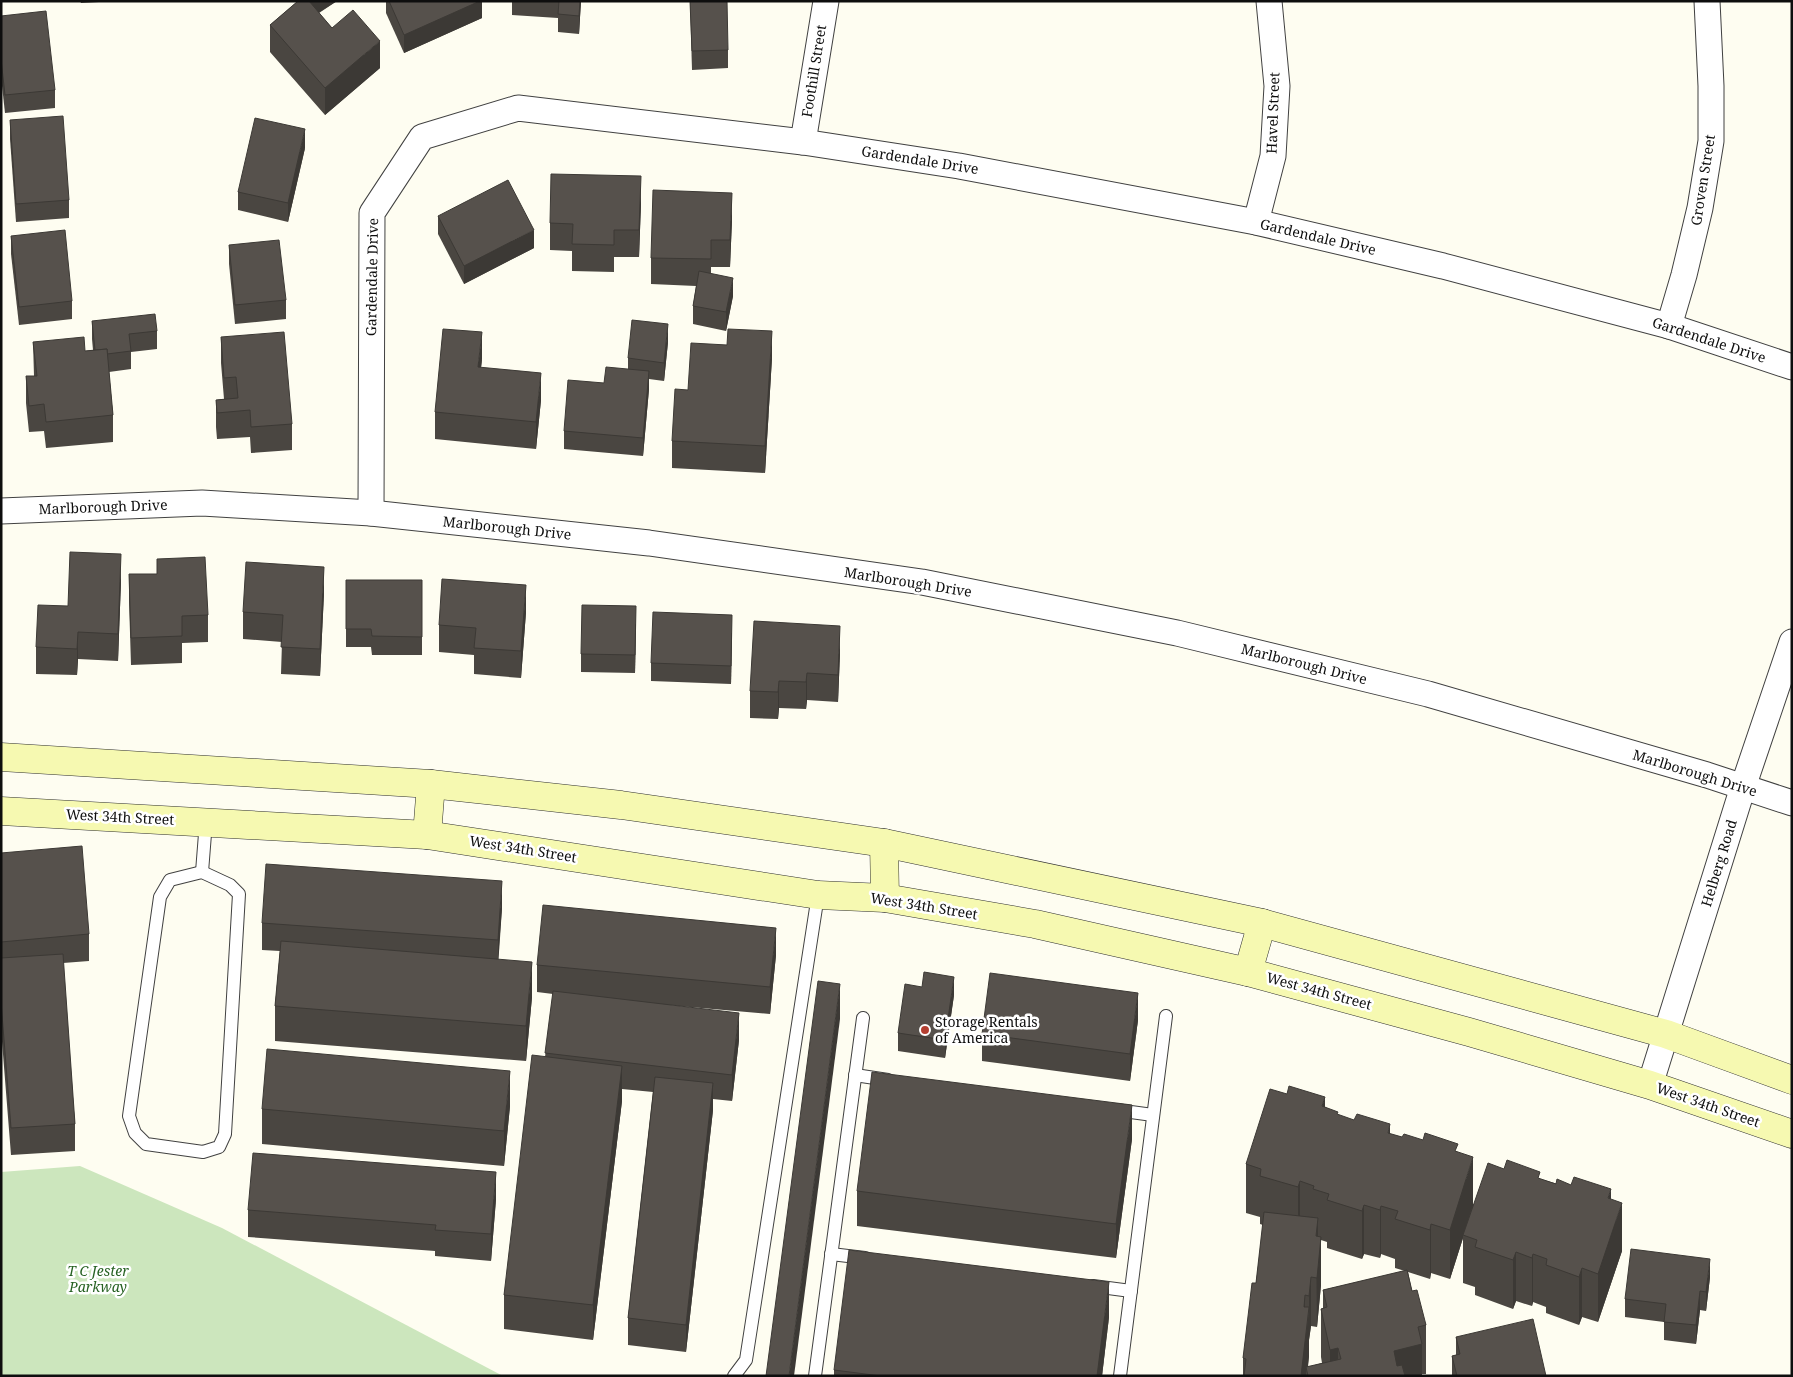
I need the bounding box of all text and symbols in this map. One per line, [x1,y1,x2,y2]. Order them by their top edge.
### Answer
street label: Foothill Street [797,23,830,119]
street label: Havel Street [1262,72,1283,154]
street label: Groven Street [1686,133,1719,227]
street label: Gardendale Drive [860,141,980,178]
street label: Gardendale Drive [1258,214,1378,259]
street label: Gardendale Drive [361,218,382,336]
street label: Gardendale Drive [1650,312,1768,367]
street label: Marlborough Drive [38,495,168,518]
street label: Marlborough Drive [442,511,572,544]
street label: Marlborough Drive [843,562,973,601]
street label: Marlborough Drive [1239,639,1369,688]
street label: Marlborough Drive [1631,745,1760,800]
street label: West 34th Street [65,804,175,829]
street label: Helberg Road [1696,816,1741,909]
street label: West 34th Street [468,831,578,866]
street label: West 34th Street [869,888,979,923]
street label: West 34th Street [1264,967,1374,1014]
place label: Storage Rentals of America [935,1012,1038,1047]
marker: Storage Rentals of America [919,1024,931,1036]
street label: West 34th Street [1654,1078,1763,1131]
park label: T C Jester Parkway [67,1261,129,1296]

